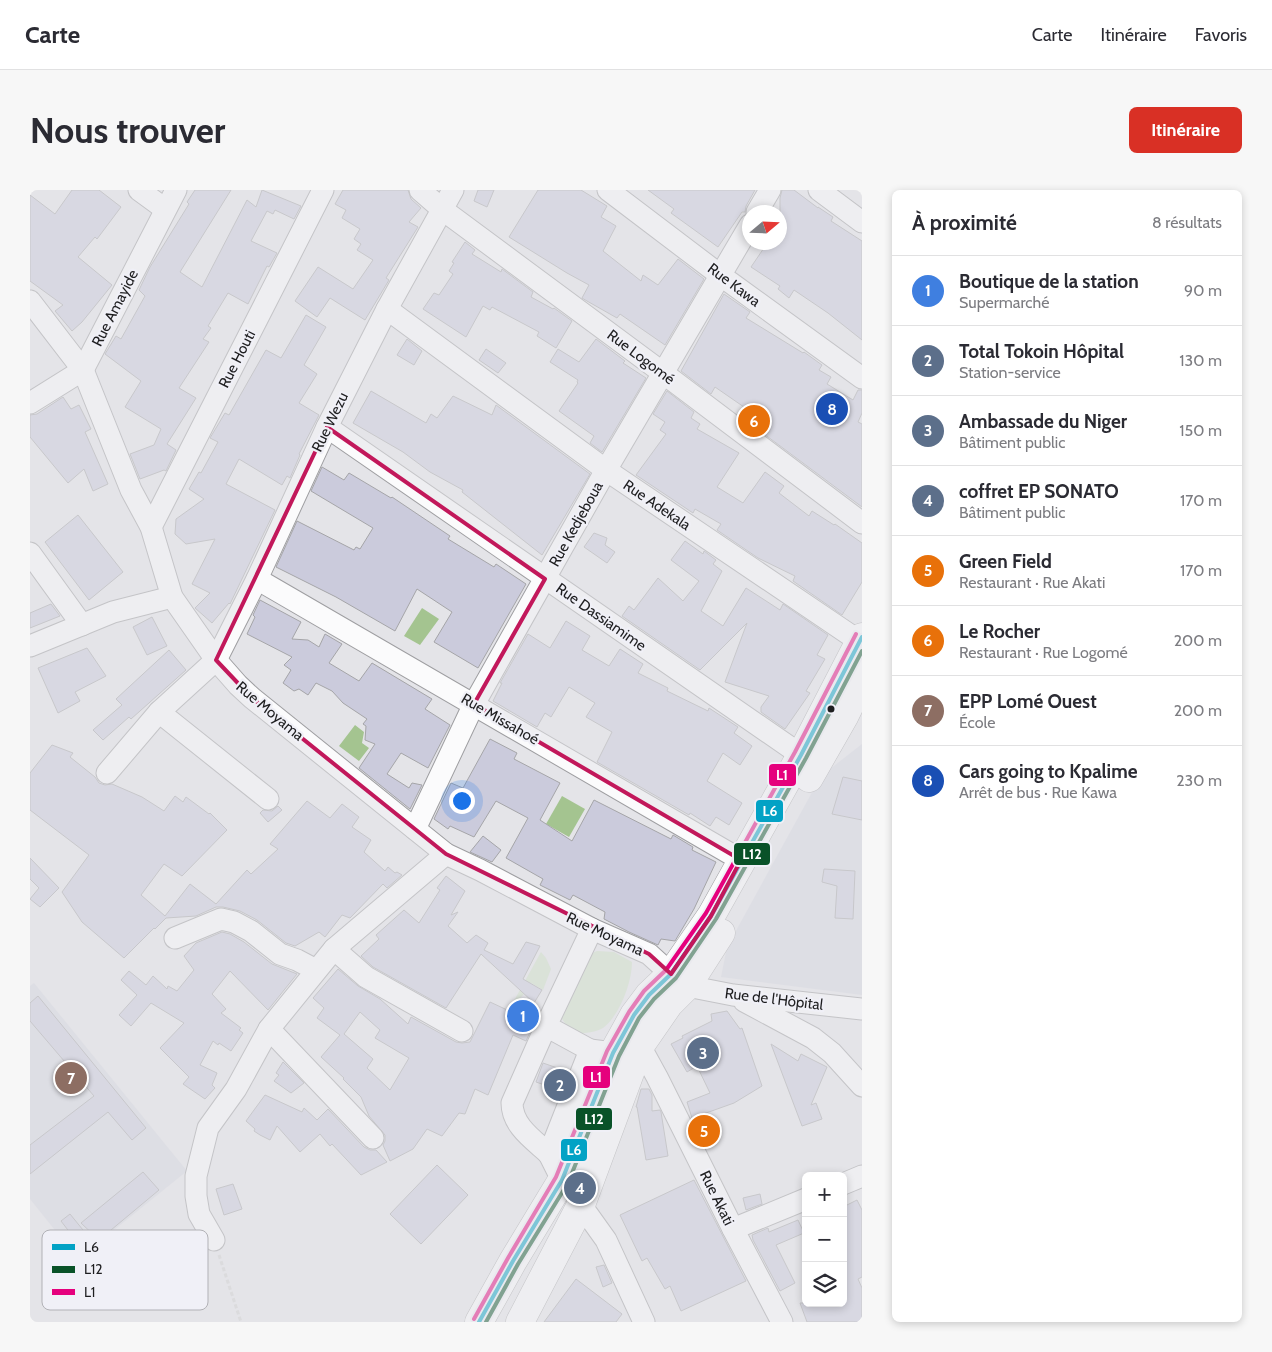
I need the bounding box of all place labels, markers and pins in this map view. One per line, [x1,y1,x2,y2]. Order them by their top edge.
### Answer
pin: 8 [816,390,848,428]
pin: 6 [738,402,770,440]
unlabelled marker [826,704,836,714]
pin: 1 [507,997,539,1035]
pin: 3 [687,1034,719,1072]
pin: 7 [55,1059,87,1097]
pin: 2 [544,1066,576,1104]
pin: 5 [688,1112,720,1150]
pin: 4 [564,1169,596,1207]

